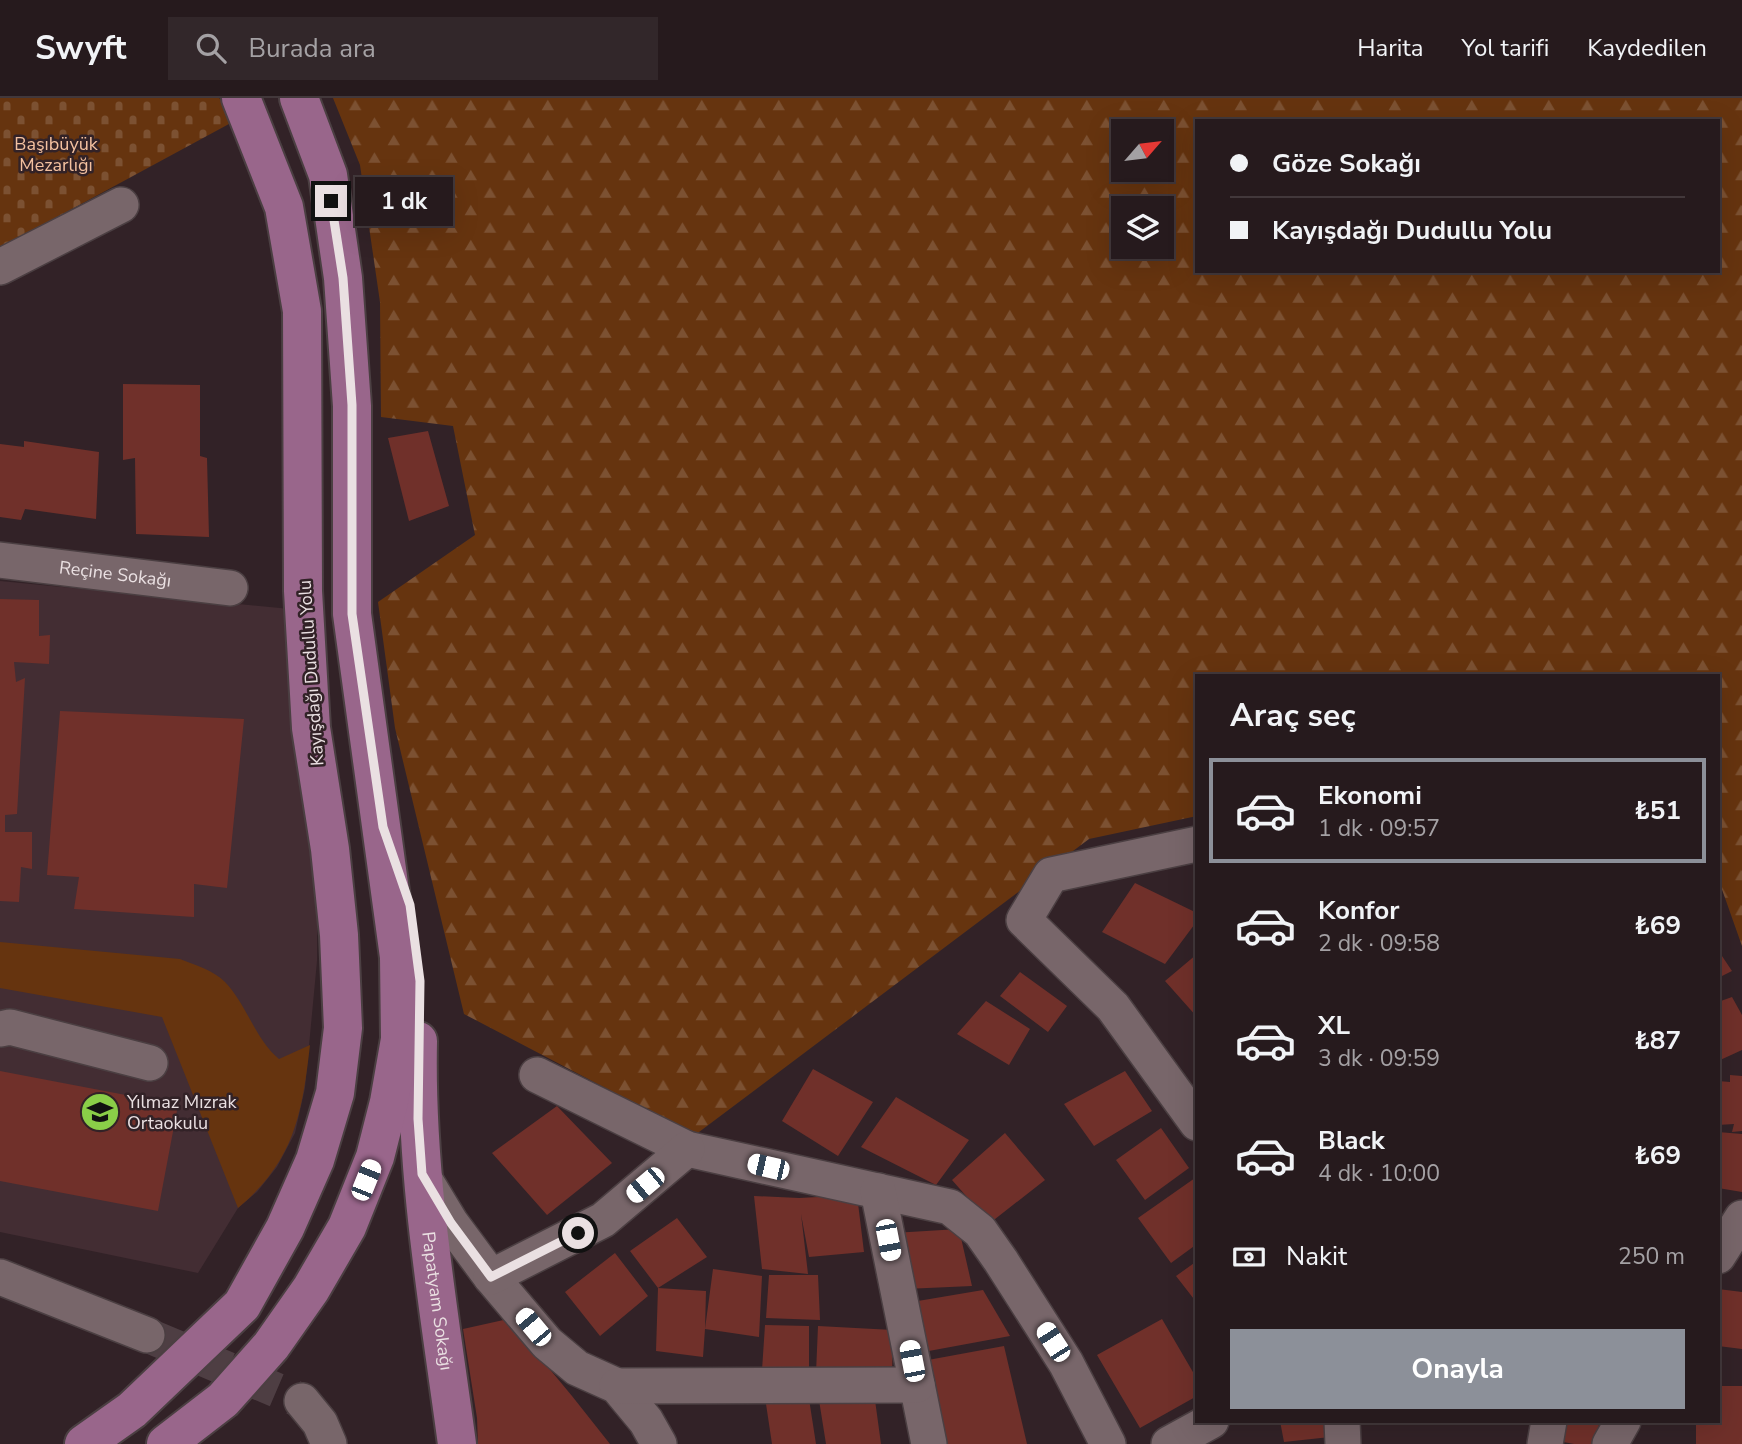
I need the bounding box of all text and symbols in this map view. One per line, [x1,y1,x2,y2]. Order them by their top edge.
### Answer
search box [168,17,658,80]
text: Swyft [35,26,126,71]
icon: search [192,29,230,67]
text: Burada ara [248,31,376,66]
text: Harita [1357,32,1423,64]
text: Yol tarifi [1461,32,1549,64]
text: Kaydedilen [1587,32,1707,64]
north arrow [1111,119,1174,182]
map controls [1111,119,1174,259]
park label: Başıbüyük Mezarlığı [14,132,99,177]
text: Göze Sokağı [1272,146,1421,181]
callout: 1 dk [356,176,453,226]
route end [315,185,347,217]
text: 1 dk [381,186,427,217]
button: layers [1111,196,1174,259]
text: Kayışdağı Dudullu Yolu [1272,213,1552,248]
street label: Reçine Sokağı [58,555,173,593]
street label: Kayışdağı Dudullu Yolu [293,579,329,767]
text: Araç seç [1230,694,1356,737]
text: Ekonomi [1318,778,1422,813]
icon: car [1234,779,1297,842]
text: ₺51 [1634,793,1681,828]
text: 1 dk · 09:57 [1318,813,1440,844]
text: Konfor [1318,893,1399,928]
icon: car [1234,894,1297,957]
text: ₺69 [1634,908,1681,943]
text: 2 dk · 09:58 [1318,928,1440,959]
text: XL [1318,1008,1350,1043]
icon: car [1234,1009,1297,1072]
text: ₺87 [1634,1023,1681,1058]
text: 3 dk · 09:59 [1318,1043,1440,1074]
place label: Yılmaz Mızrak Ortaokulu [126,1090,238,1135]
school or university icon: Yılmaz Mızrak Ortaokulu [79,1091,121,1133]
text: Black [1318,1123,1385,1158]
icon: car [1234,1124,1297,1187]
text: ₺69 [1634,1138,1681,1173]
car [746,1152,791,1182]
car [349,1157,384,1203]
text: 4 dk · 10:00 [1318,1158,1440,1189]
car [623,1163,668,1207]
route start [562,1217,594,1249]
car [874,1217,903,1263]
street label: Papatyam Sokağı [416,1230,459,1372]
icon: cash [1230,1238,1268,1276]
text: Nakit [1286,1239,1347,1274]
text: 250 m [1618,1241,1685,1272]
car [512,1304,555,1350]
car [1033,1319,1074,1365]
button: Onayla [1230,1329,1685,1409]
car [898,1338,927,1384]

